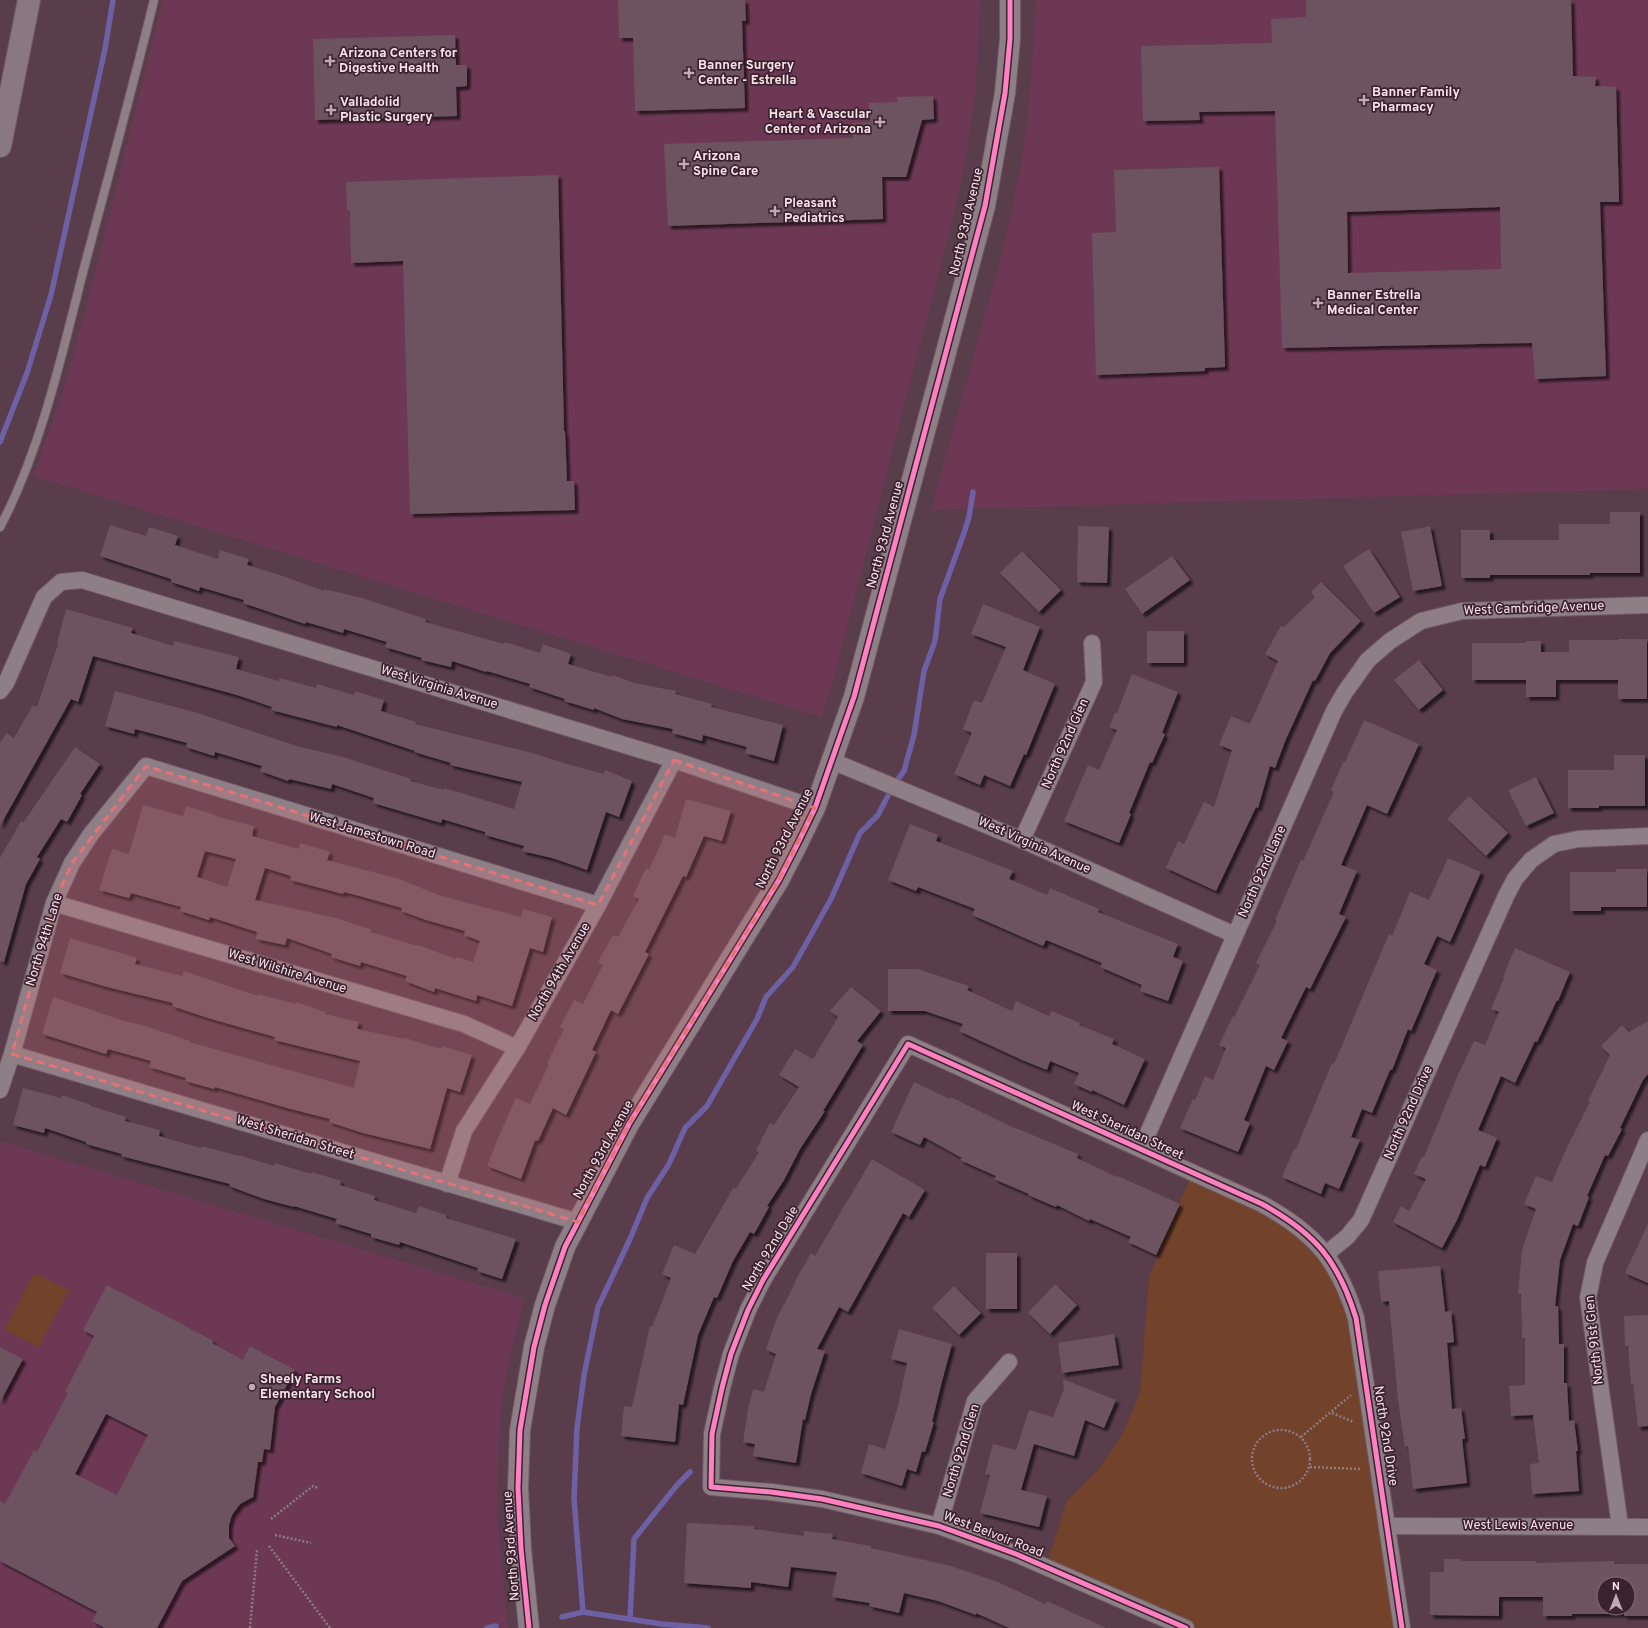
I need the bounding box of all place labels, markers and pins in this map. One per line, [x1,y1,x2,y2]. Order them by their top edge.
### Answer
place label: Arizona Centers for Digestive Health [339,46,458,77]
marker: Arizona Centers for Digestive Health [324,55,336,67]
place label: Banner Surgery Center - Estrella [698,58,796,89]
marker: Banner Surgery Center - Estrella [683,67,695,79]
place label: Banner Family Pharmacy [1372,85,1460,116]
place label: Valladolid Plastic Surgery [340,95,433,126]
marker: Banner Family Pharmacy [1359,95,1369,105]
marker: Valladolid Plastic Surgery [325,104,337,116]
place label: Heart & Vascular Center of Arizona [765,107,872,138]
marker: Heart & Vascular Center of Arizona [874,116,886,128]
place label: Arizona Spine Care [693,149,758,180]
marker: Arizona Spine Care [678,158,690,170]
place label: Pleasant Pediatrics [784,196,845,227]
marker: Pleasant Pediatrics [769,205,781,217]
place label: Banner Estrella Medical Center [1327,288,1421,319]
marker: Banner Estrella Medical Center [1312,297,1324,309]
place label: Sheely Farms Elementary School [260,1372,375,1403]
marker: Sheely Farms Elementary School [247,1382,257,1392]

